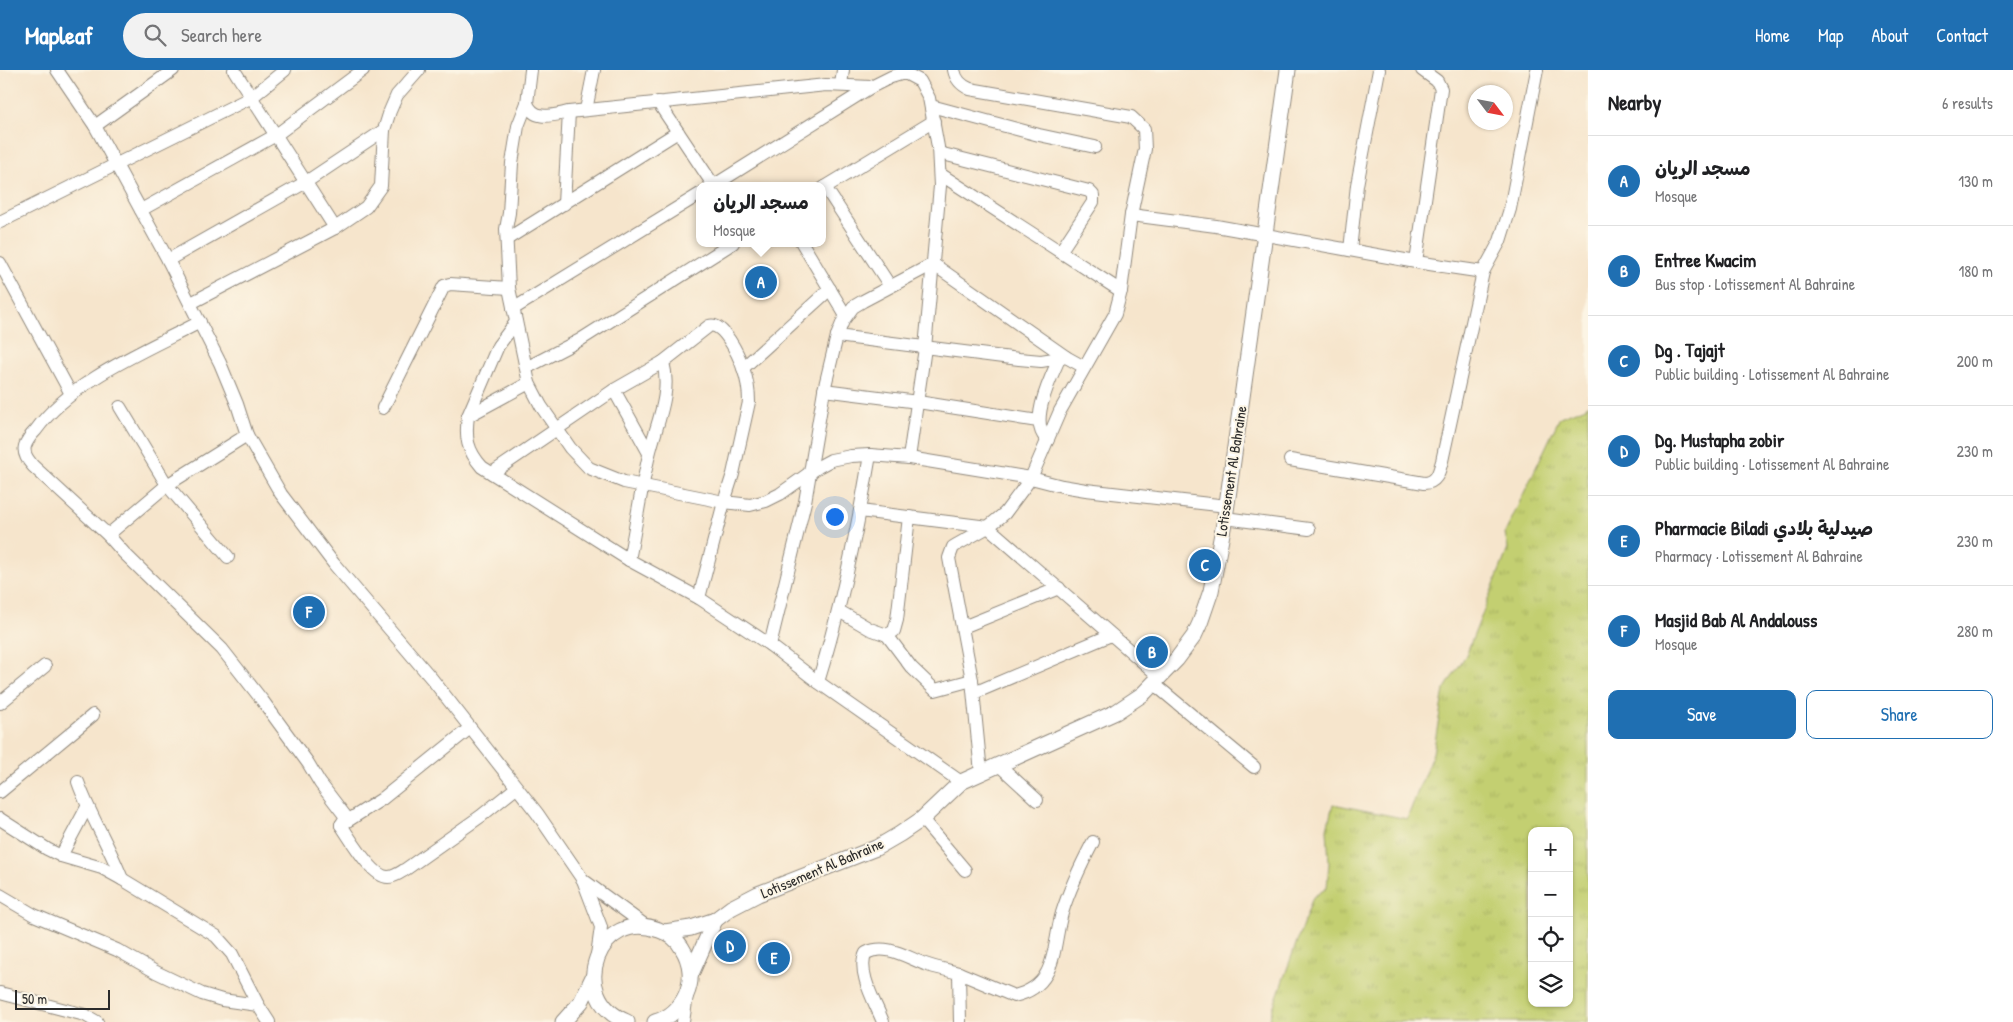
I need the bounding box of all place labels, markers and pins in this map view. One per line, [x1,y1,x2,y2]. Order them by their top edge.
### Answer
pin: A [745,263,777,301]
pin: C [1189,546,1221,584]
pin: F [293,593,325,631]
pin: B [1136,633,1168,671]
pin: D [714,927,746,965]
pin: E [758,939,790,977]

